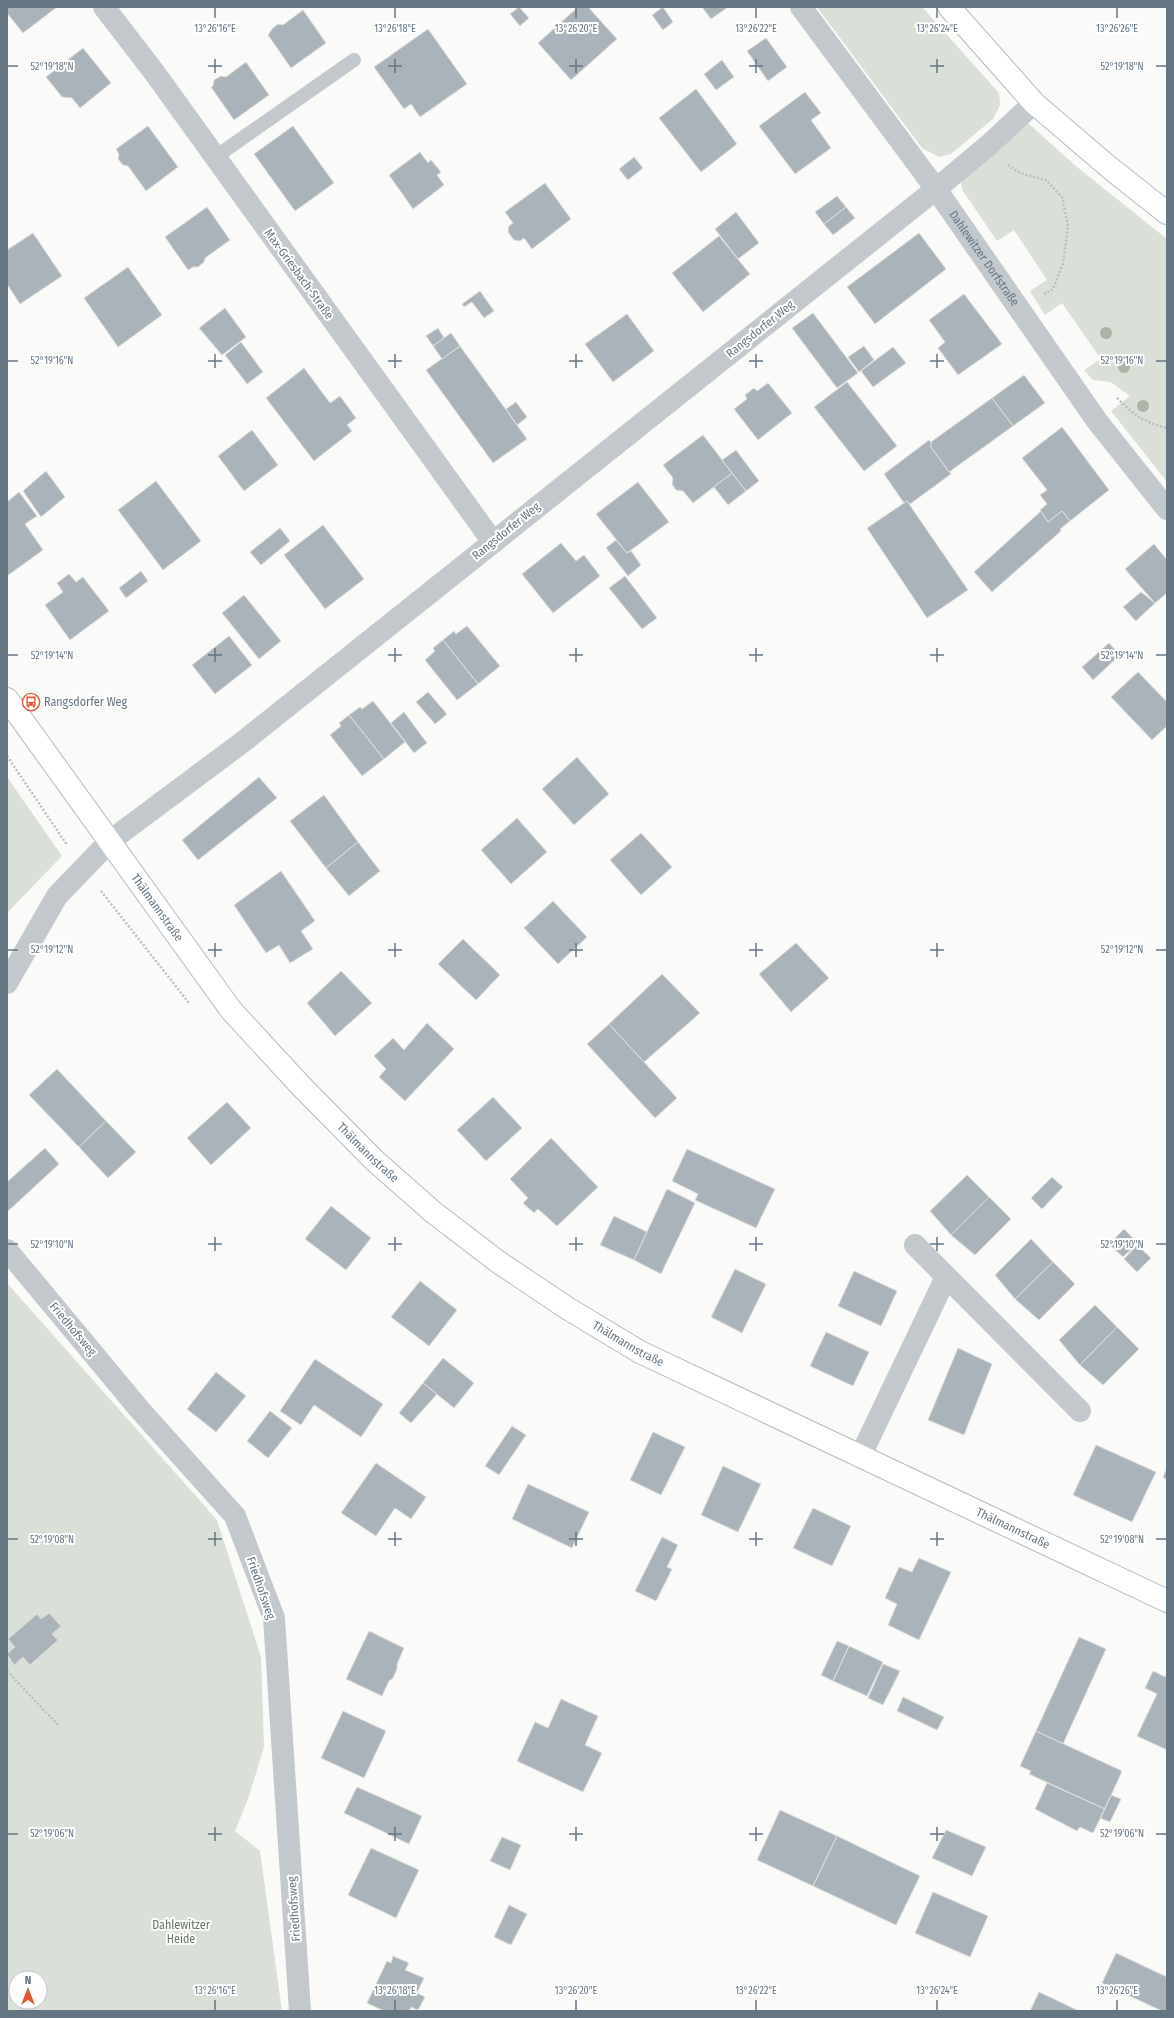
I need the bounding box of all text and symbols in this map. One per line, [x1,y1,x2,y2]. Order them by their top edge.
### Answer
text: 13°26'16"E [194,23,236,35]
text: 13°26'18"E [374,23,416,35]
text: 13°26'20"E [555,23,597,35]
text: 13°26'22"E [735,23,777,35]
text: 13°26'24"E [916,23,958,35]
text: 13°26'26"E [1096,23,1138,35]
text: 52°19'18"N [31,61,73,73]
text: 52°19'18"N [1101,61,1143,73]
street label: Dahlewitzer Dorfstraße [946,208,1022,309]
street label: Max-Griesbach-Straße [262,226,337,322]
street label: Rangsdorfer Weg [723,297,797,361]
text: 52°19'16"N [31,355,73,367]
text: 52°19'16"N [1101,355,1143,367]
street label: Rangsdorfer Weg [469,499,543,563]
text: 52°19'14"N [31,650,73,662]
text: 52°19'14"N [1101,650,1143,662]
bus stop icon: Rangsdorfer Weg [21,692,41,712]
place label: Rangsdorfer Weg [44,695,128,709]
street label: Thälmannstraße [128,871,186,944]
text: 52°19'12"N [31,944,73,956]
text: 52°19'12"N [1101,944,1143,956]
street label: Thälmannstraße [334,1120,401,1185]
text: 52°19'10"N [30,1239,74,1251]
text: 52°19'10"N [1100,1239,1144,1251]
street label: Friedhofsweg [47,1300,100,1359]
street label: Thälmannstraße [590,1318,666,1369]
street label: Thälmannstraße [974,1505,1052,1552]
text: 52°19'08"N [30,1534,74,1546]
text: 52°19'08"N [1100,1534,1144,1546]
street label: Friedhofsweg [244,1555,278,1621]
text: 52°19'06"N [30,1828,74,1840]
text: 52°19'06"N [1100,1828,1144,1840]
street label: Friedhofsweg [285,1876,303,1942]
park label: Dahlewitzer Heide [152,1918,211,1946]
north arrow [8,1970,48,2010]
text: N [25,1974,31,1987]
text: 13°26'16"E [194,1985,236,1997]
text: 13°26'18"E [374,1985,416,1997]
text: 13°26'20"E [555,1985,597,1997]
text: 13°26'22"E [735,1985,777,1997]
text: 13°26'24"E [916,1985,958,1997]
text: 13°26'26"E [1096,1985,1138,1997]

